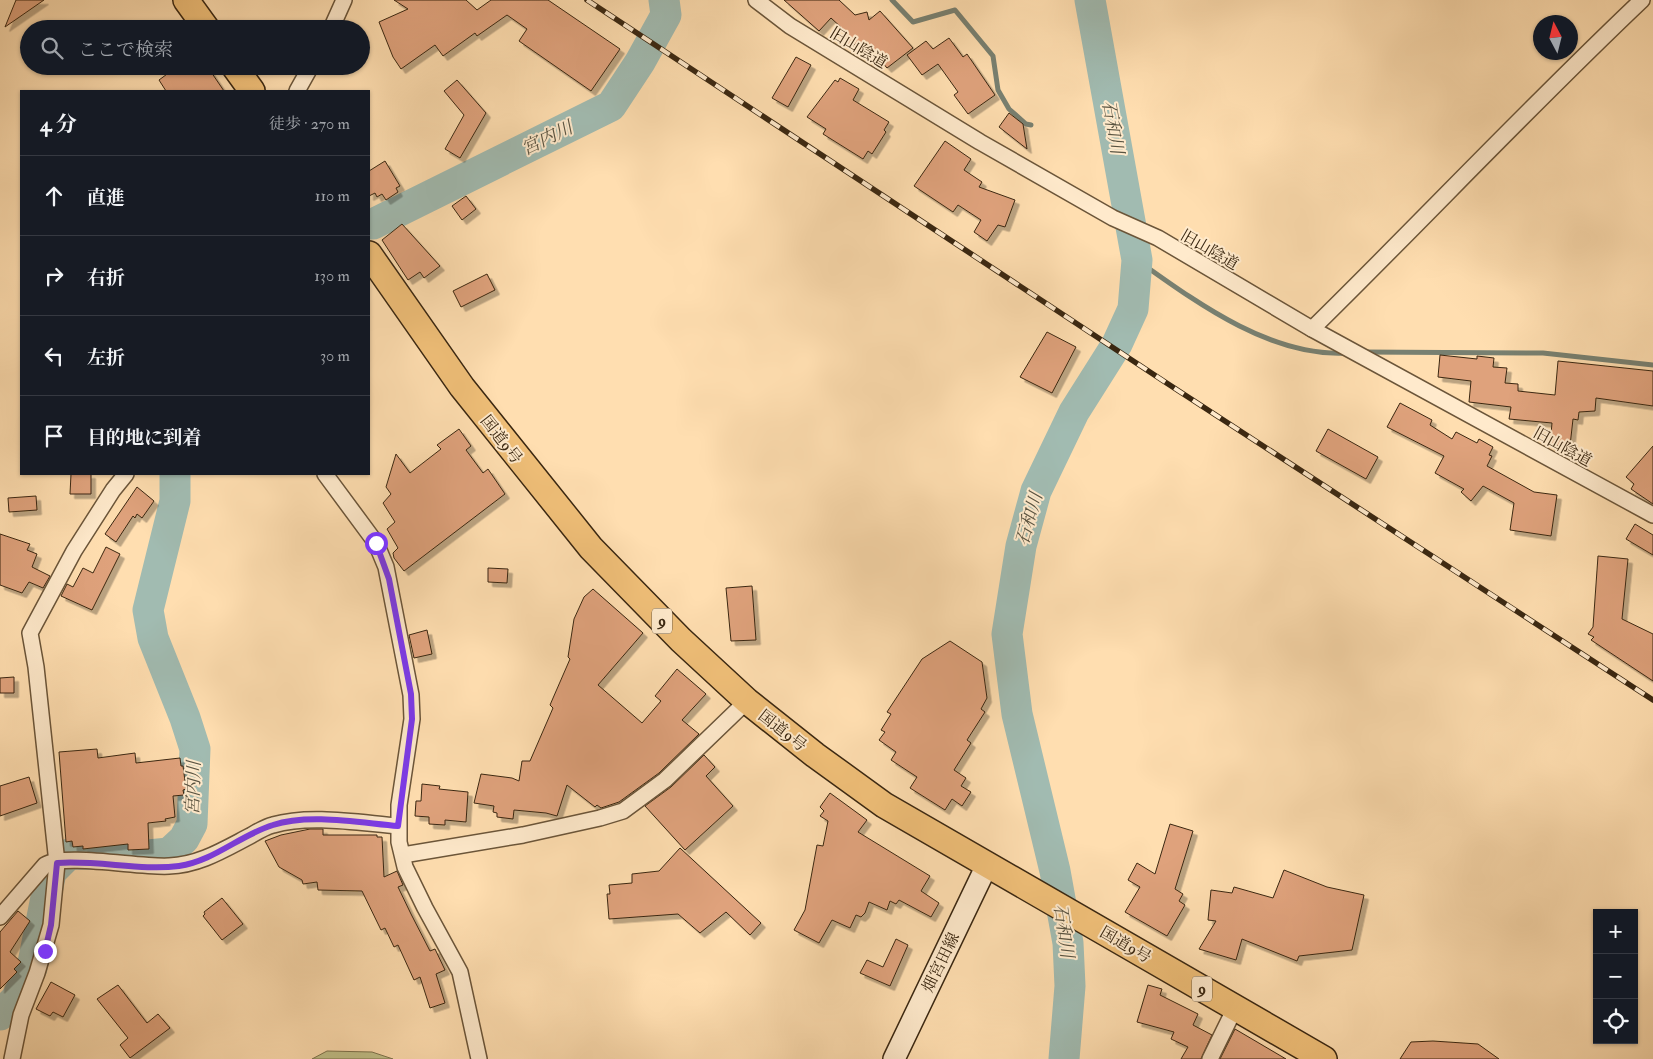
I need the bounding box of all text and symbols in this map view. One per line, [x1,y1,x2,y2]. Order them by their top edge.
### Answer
north arrow [1533,15,1578,60]
search box [20,20,370,75]
street label: 旧山陰道 [826,23,891,73]
icon: search [38,34,66,62]
text: ここで検索 [78,38,173,62]
water label: 石和川 [1096,99,1129,158]
text: 4 分 [40,111,77,138]
text: 徒歩 · 270 m [269,114,350,134]
water label: 宮内川 [518,115,578,161]
icon: ahead [40,182,68,210]
text: 直進 [87,186,125,210]
text: 110 m [315,186,350,206]
street label: 旧山陰道 [1177,225,1242,275]
icon: right [40,262,68,290]
text: 右折 [87,266,125,290]
text: 130 m [314,266,350,286]
icon: left [40,342,68,370]
text: 左折 [87,346,125,370]
text: 30 m [320,346,350,366]
street label: 国道9号 [476,411,526,468]
icon: arrive [40,422,68,450]
street label: 旧山陰道 [1530,423,1595,471]
text: 目的地に到着 [87,426,201,450]
water label: 石和川 [1011,488,1049,548]
route start [365,532,388,555]
road number: 9 [652,608,672,634]
street label: 国道9号 [754,706,811,756]
water label: 宮内川 [181,759,206,815]
water label: 石和川 [1048,903,1079,961]
map controls [1593,909,1638,1044]
button: + [1593,909,1638,954]
street label: 国道9号 [1096,922,1155,968]
street label: 畑宮田線 [918,929,964,996]
route end [34,940,57,963]
button: − [1593,954,1638,999]
road number: 9 [1192,976,1212,1002]
button: locate [1593,999,1638,1044]

